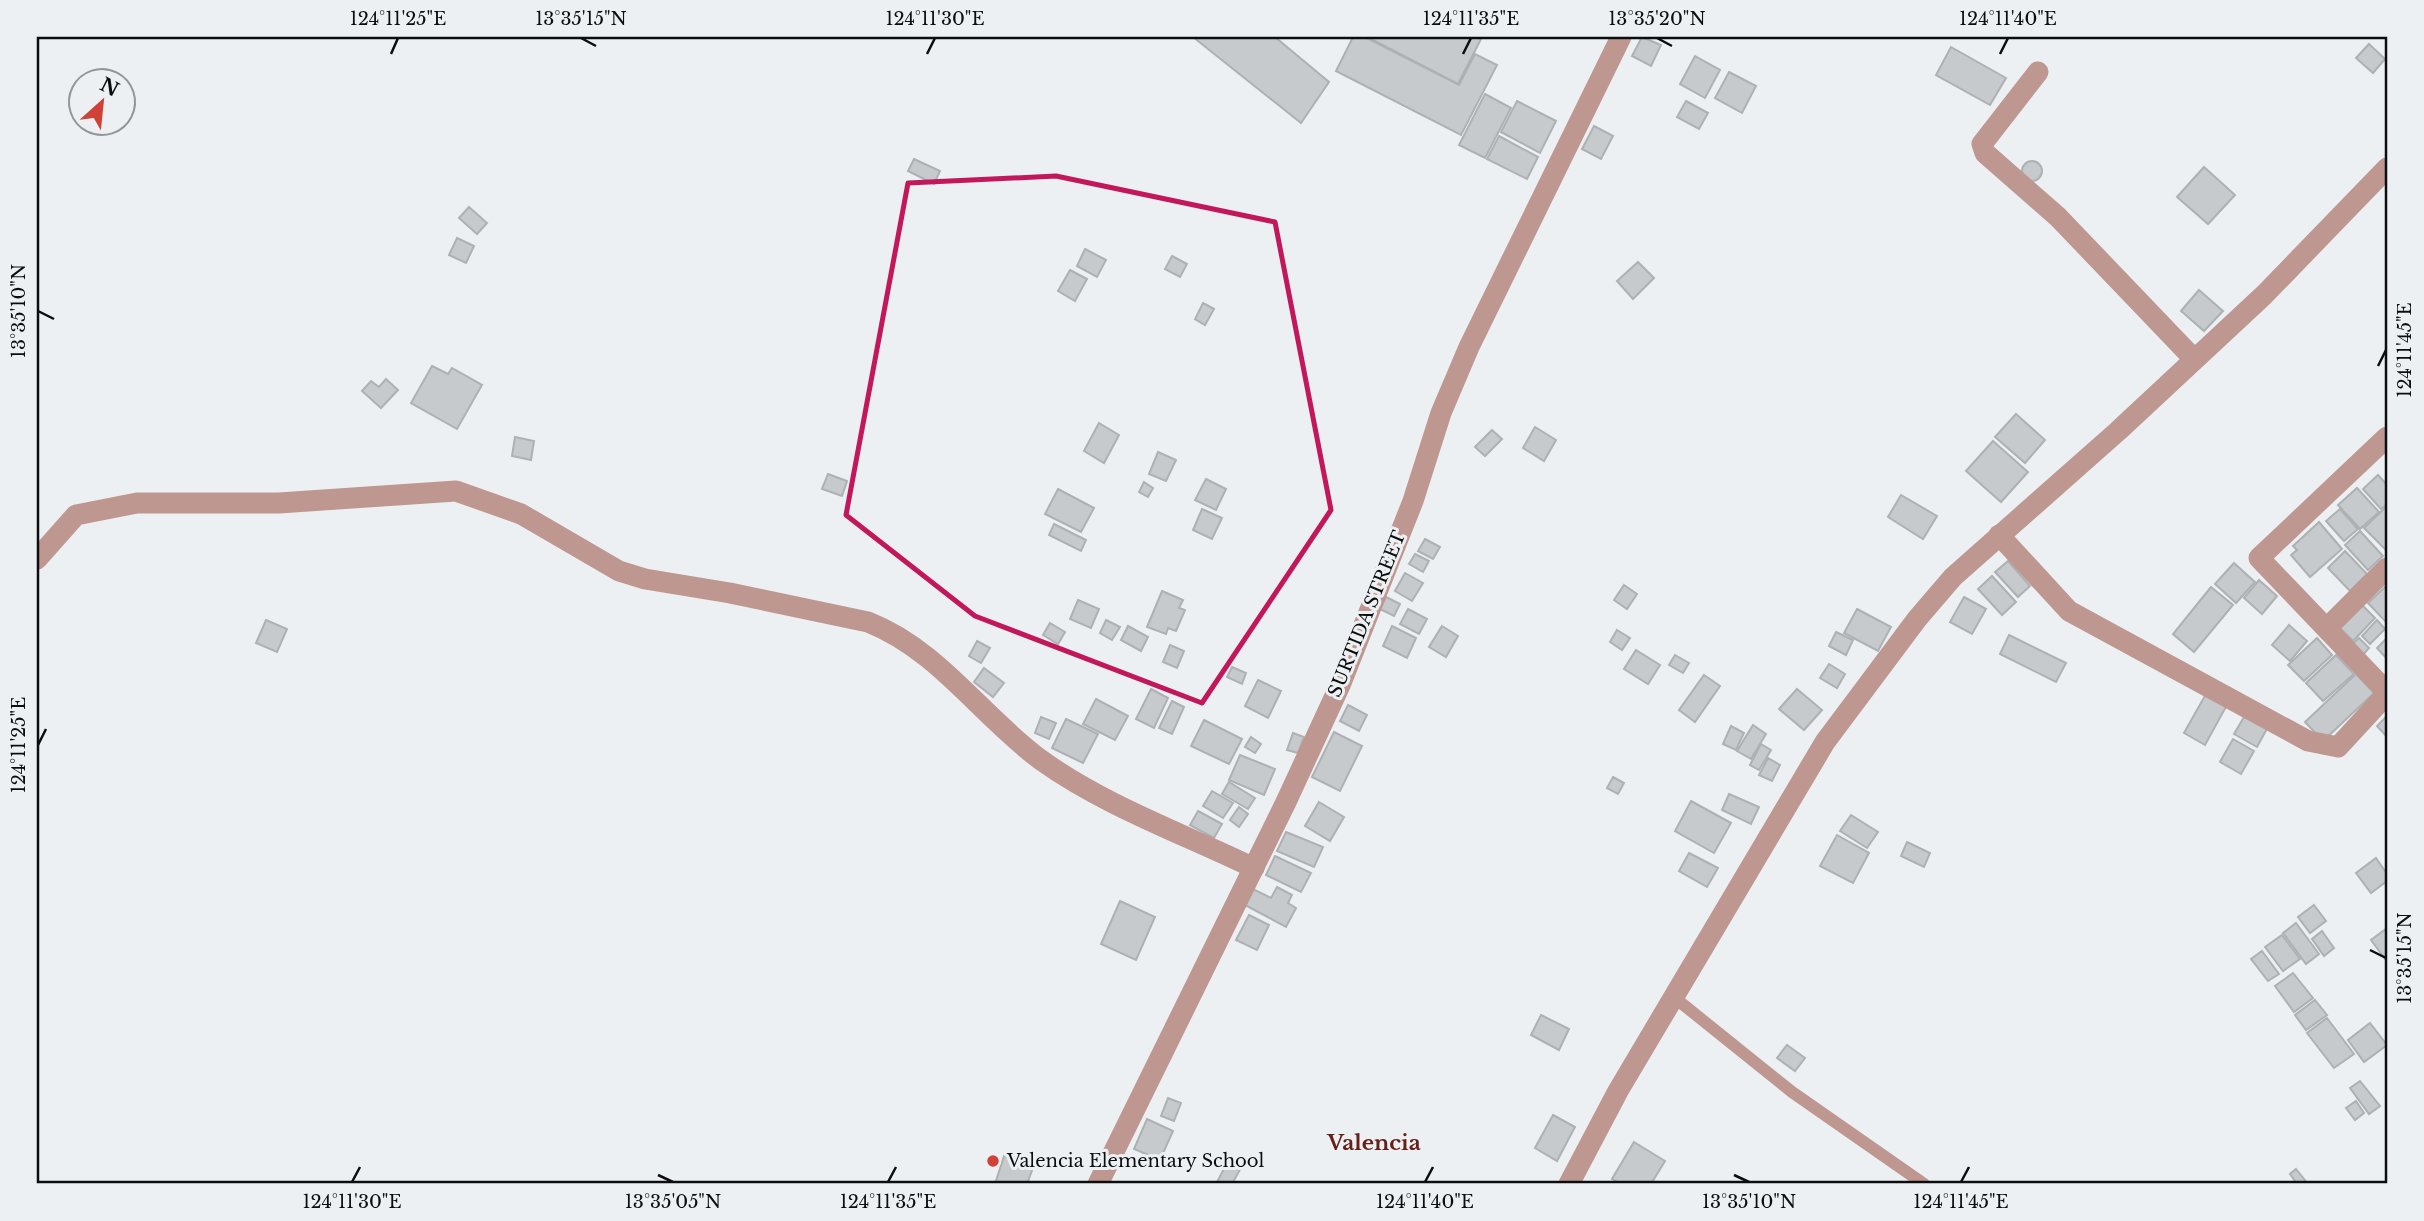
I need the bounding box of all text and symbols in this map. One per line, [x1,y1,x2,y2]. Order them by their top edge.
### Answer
text: 124°11'25"E [350,8,446,30]
text: 13°35'15"N [535,8,627,30]
text: 124°11'30"E [885,8,985,30]
text: 124°11'35"E [1423,8,1519,30]
text: 13°35'20"N [1608,8,1706,30]
text: 124°11'40"E [1959,8,2057,30]
north arrow [66,66,136,136]
text: N [96,73,123,102]
text: 13°35'10"N [8,264,30,358]
text: 124°11'45"E [2394,302,2416,398]
street label: SURTIDA STREET [1324,527,1411,700]
text: 124°11'25"E [8,697,30,793]
text: 13°35'15"N [2394,912,2416,1004]
district label: Valencia [1326,1130,1421,1156]
place label: Valencia Elementary School [1006,1150,1265,1172]
marker: Valencia Elementary School [985,1153,1001,1169]
text: 124°11'30"E [302,1191,402,1213]
text: 13°35'05"N [625,1191,721,1213]
text: 124°11'35"E [840,1191,936,1213]
text: 124°11'40"E [1376,1191,1474,1213]
text: 13°35'10"N [1702,1191,1796,1213]
text: 124°11'45"E [1913,1191,2009,1213]

